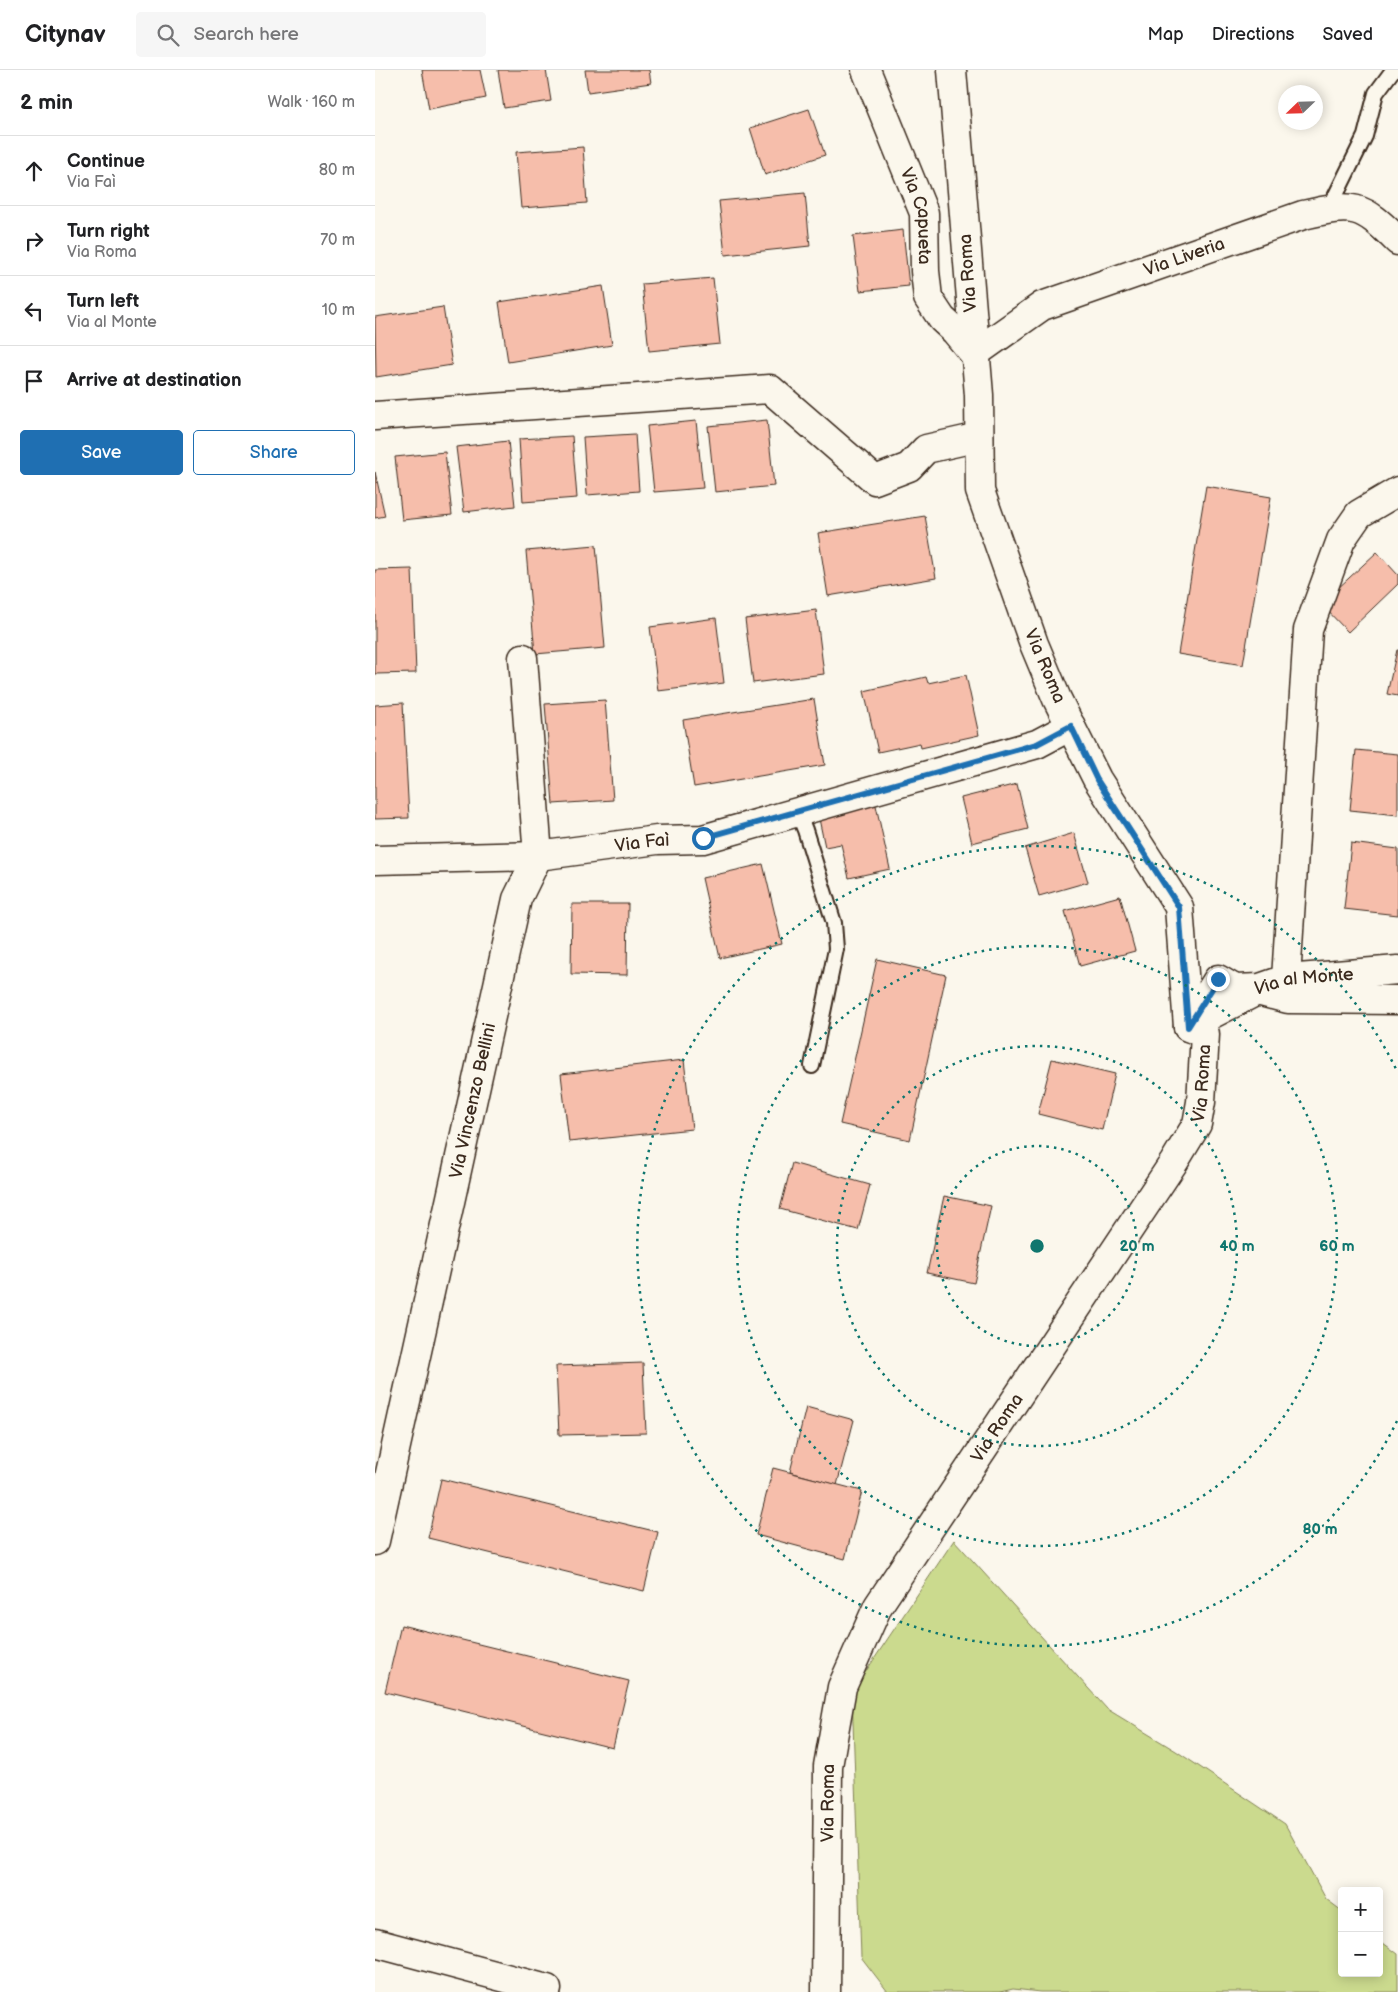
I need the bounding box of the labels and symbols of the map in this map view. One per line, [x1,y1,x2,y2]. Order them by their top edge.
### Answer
north arrow [1278,85,1323,130]
street label: Via Capueta [896,164,935,265]
street label: Via Roma [955,233,981,313]
street label: Via Liveria [1141,233,1227,280]
street label: Via Roma [1020,626,1070,706]
route start [692,827,715,850]
street label: Via Faì [613,829,670,856]
street label: Via al Monte [1254,963,1355,999]
route end [1207,968,1230,991]
street label: Via Vincenzo Bellini [445,1021,500,1181]
street label: Via Roma [1187,1043,1215,1124]
centre of rings [1028,1237,1046,1255]
text: 20 m [1120,1237,1155,1256]
text: 40 m [1219,1237,1255,1256]
text: 60 m [1319,1237,1355,1256]
street label: Via Roma [966,1389,1027,1466]
text: 80 m [1302,1520,1338,1539]
street label: Via Roma [817,1764,839,1842]

